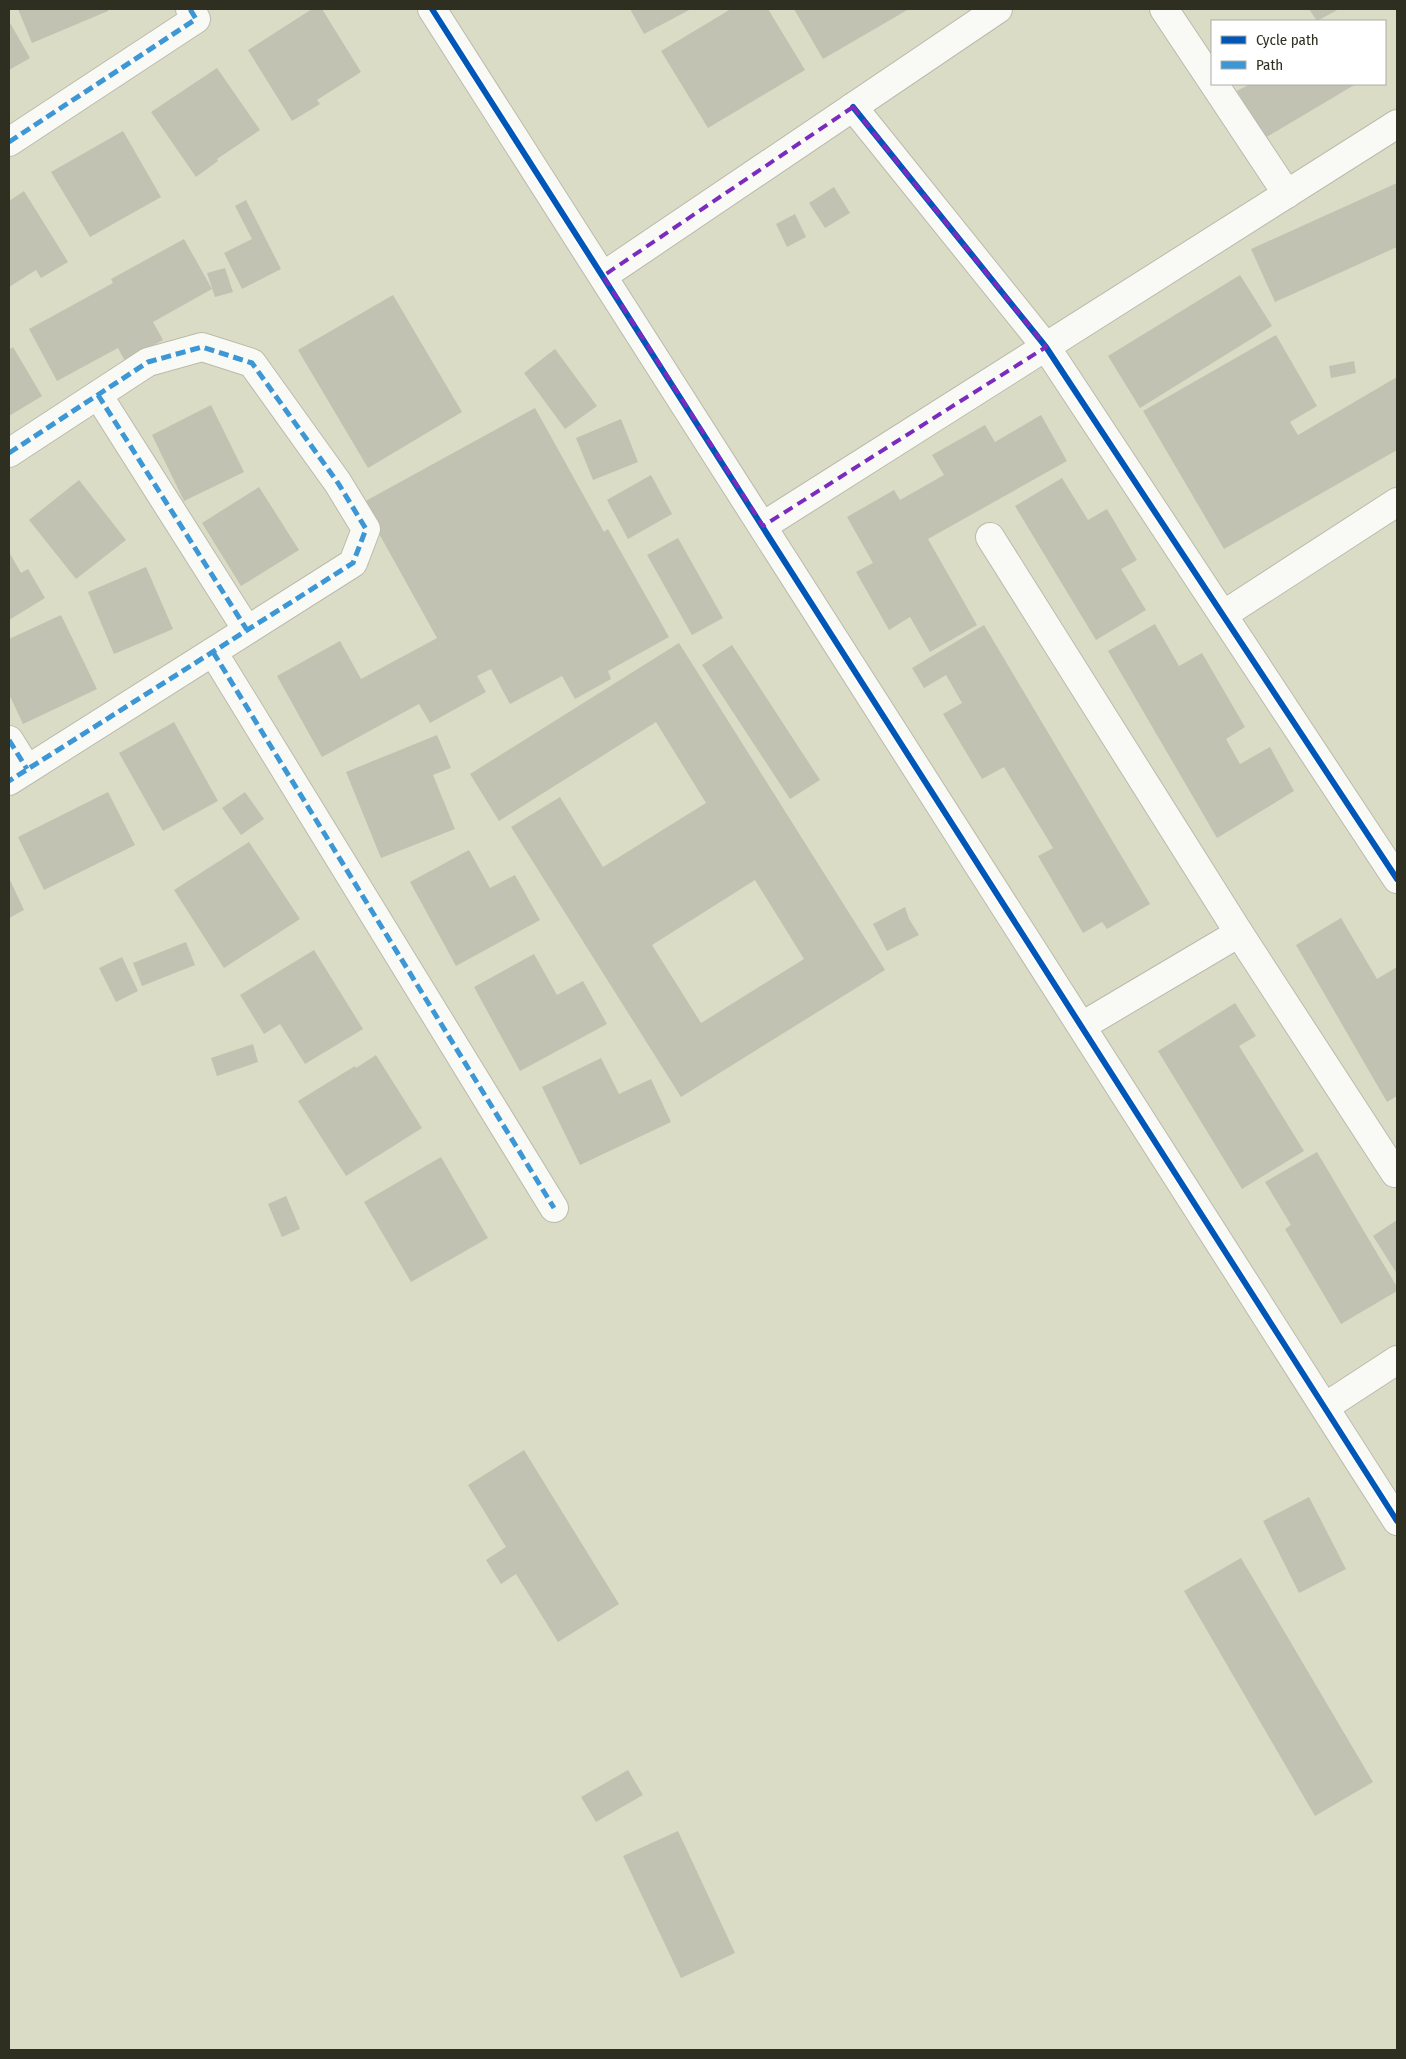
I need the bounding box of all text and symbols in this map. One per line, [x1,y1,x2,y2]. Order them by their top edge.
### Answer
legend [1211,20,1386,85]
text: Cycle path [1256,31,1319,49]
text: Path [1256,56,1283,74]

